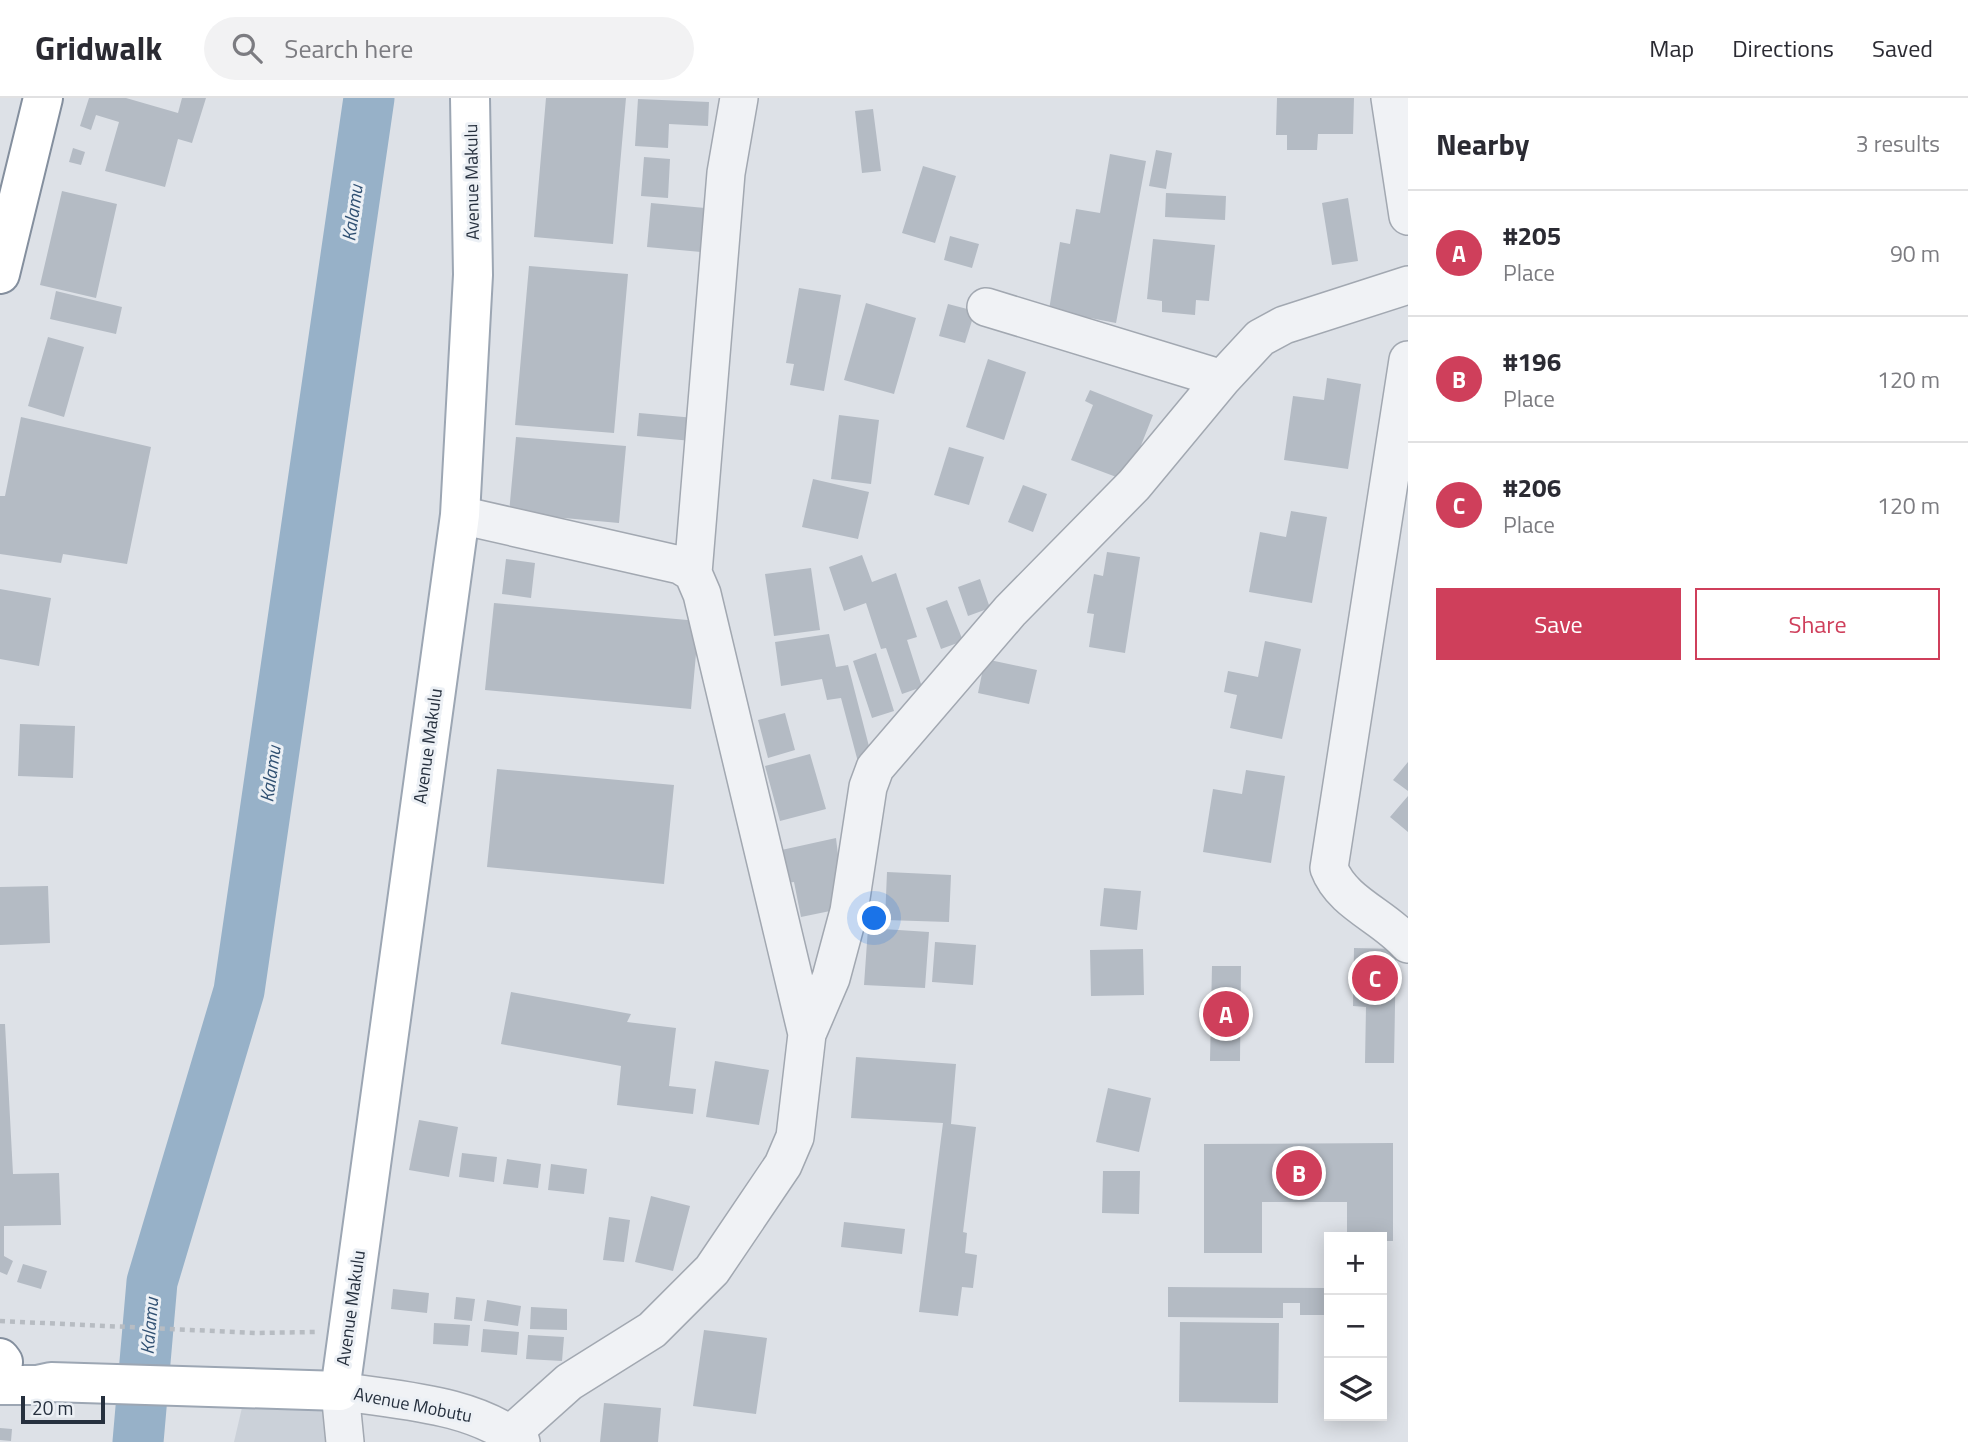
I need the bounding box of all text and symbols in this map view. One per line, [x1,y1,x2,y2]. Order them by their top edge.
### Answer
search box [204,17,694,80]
text: Gridwalk [35,23,162,73]
icon: search [228,29,266,67]
text: Search here [284,29,413,68]
text: Map [1649,30,1694,66]
text: Directions [1732,30,1834,66]
text: Saved [1872,30,1933,66]
text: Nearby [1436,121,1529,167]
street label: Avenue Makulu [457,124,486,240]
text: 3 results [1856,126,1940,161]
water label: Kalamu [333,181,370,243]
text: #205 [1503,216,1561,255]
text: A [1452,236,1466,271]
text: 90 m [1890,236,1940,271]
text: Place [1503,255,1555,290]
text: #196 [1503,342,1561,381]
text: B [1452,362,1466,397]
text: 120 m [1877,362,1940,397]
text: Place [1503,381,1555,416]
text: #206 [1503,468,1561,507]
text: C [1453,488,1465,523]
text: 120 m [1877,488,1940,523]
text: Place [1503,507,1555,542]
button: Save [1436,588,1681,660]
button: Share [1695,588,1940,660]
street label: Avenue Makulu [406,686,449,805]
water label: Kalamu [251,742,288,804]
your location [857,901,891,935]
pin: C [1352,952,1398,1004]
pin: A [1203,988,1249,1040]
pin: B [1276,1147,1322,1199]
map controls [1324,1232,1387,1421]
button: + [1324,1232,1387,1295]
street label: Avenue Makulu [329,1248,372,1367]
water label: Kalamu [132,1295,166,1356]
button: − [1324,1295,1387,1358]
button: layers [1324,1358,1387,1421]
street label: Avenue Mobutu [352,1380,474,1429]
scale bar [21,1393,105,1425]
text: 20 m [32,1393,73,1422]

